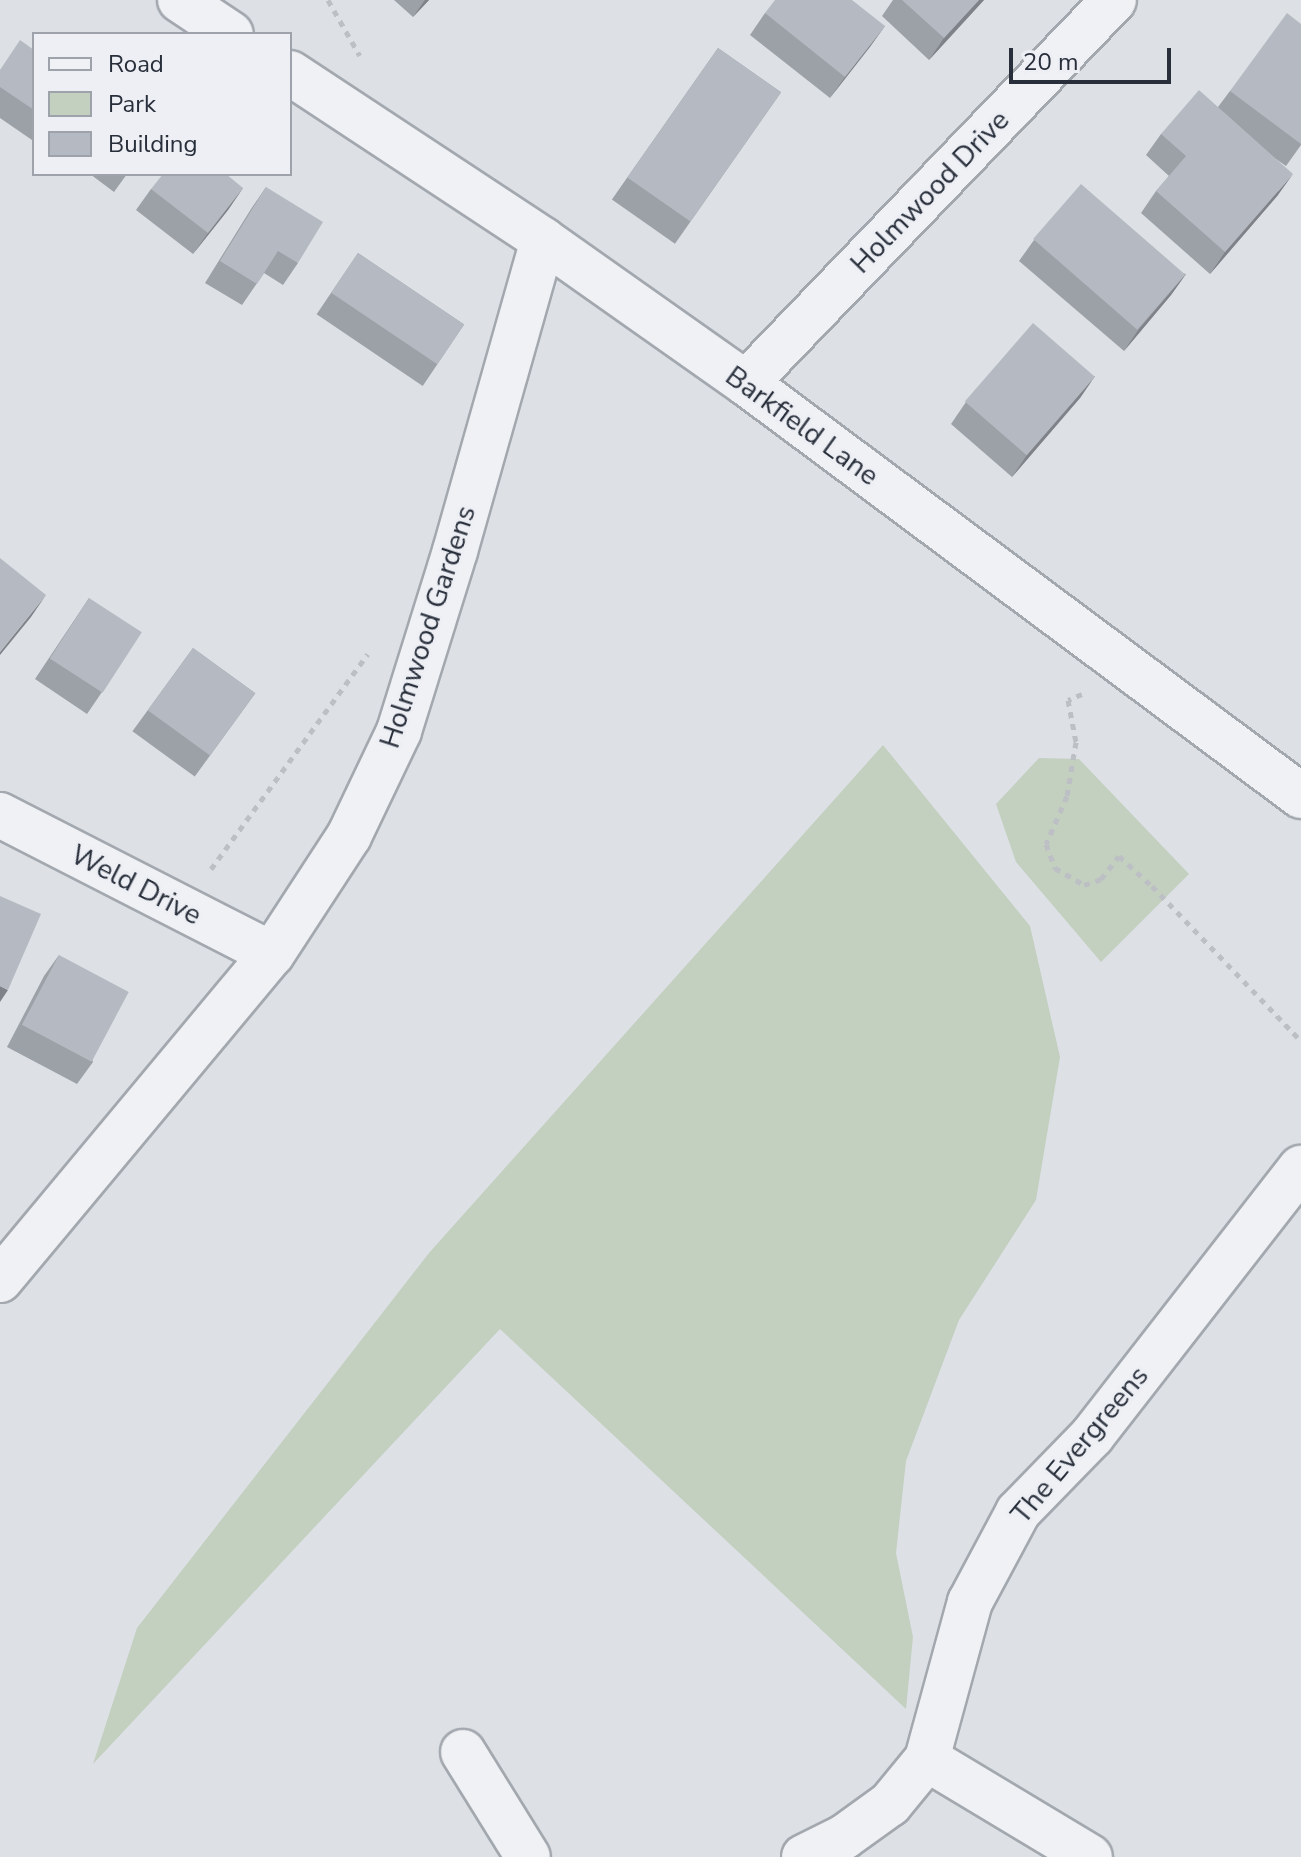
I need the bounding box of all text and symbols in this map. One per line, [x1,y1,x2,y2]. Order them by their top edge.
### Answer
legend [32,32,292,176]
scale bar [1013,32,1175,82]
text: 20 m [1023,46,1079,78]
text: Road [108,48,164,80]
text: Park [108,88,156,120]
street label: Holmwood Drive [844,104,1016,280]
text: Building [108,128,198,160]
street label: Barkfield Lane [719,359,885,493]
street label: Holmwood Gardens [373,502,483,752]
street label: Weld Drive [65,838,207,932]
street label: The Evergreens [1004,1359,1156,1531]

